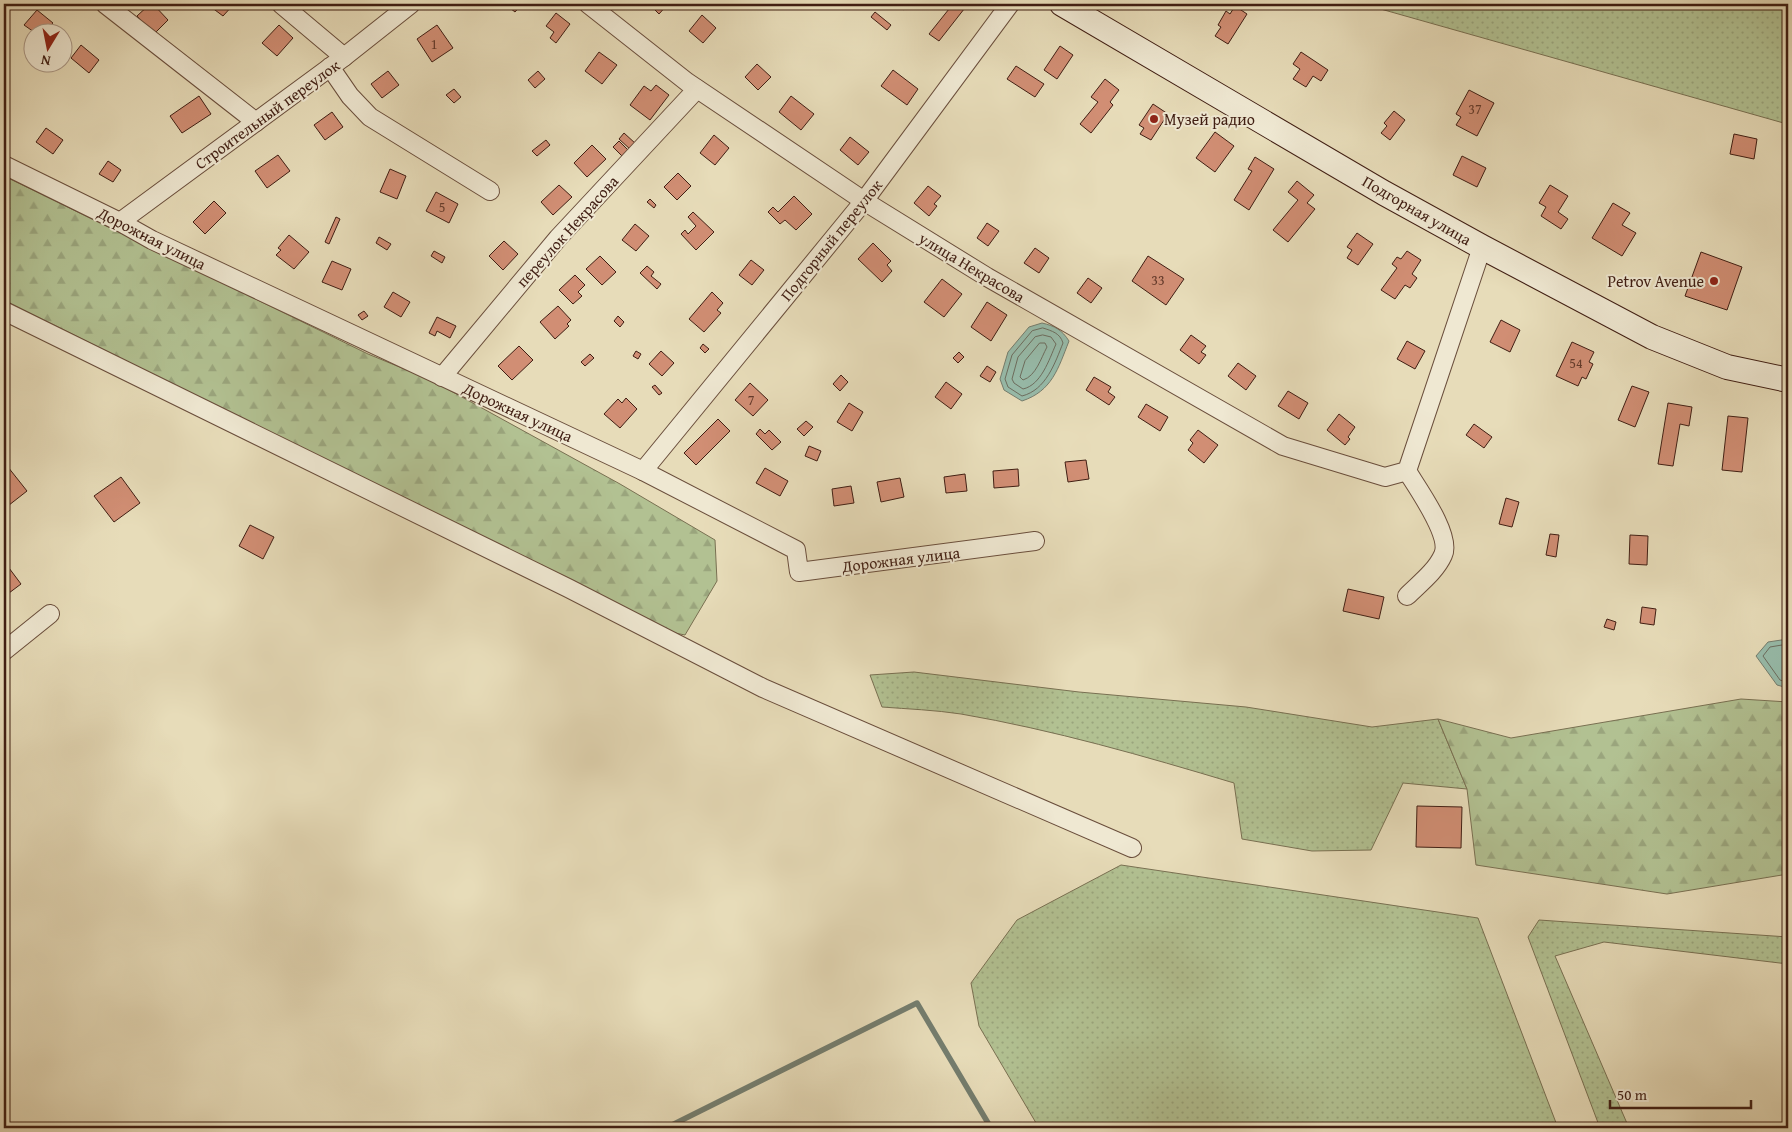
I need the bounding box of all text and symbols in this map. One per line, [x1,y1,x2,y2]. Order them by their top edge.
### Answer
north arrow [22,22,72,72]
house number: 1 [431,34,437,54]
text: N [39,50,52,71]
street label: Строительный переулок [190,53,345,175]
house number: 37 [1468,99,1482,119]
place label: Музей радио [1164,107,1255,131]
marker: Музей радио [1148,113,1160,125]
street label: Подгорная улица [1358,169,1476,251]
street label: переулок Некрасова [510,170,624,292]
street label: Подгорный переулок [774,174,888,306]
house number: 5 [439,197,445,217]
street label: Дорожная улица [93,200,211,276]
street label: улица Некрасова [913,225,1030,308]
place label: Petrov Avenue [1607,269,1704,293]
house number: 33 [1151,270,1165,290]
marker: Petrov Avenue [1708,275,1720,287]
house number: 54 [1569,353,1583,373]
street label: Дорожная улица [458,376,577,448]
house number: 7 [748,390,755,410]
street label: Дорожная улица [840,540,962,578]
scale bar [1610,1077,1751,1109]
text: 50 m [1617,1084,1648,1105]

